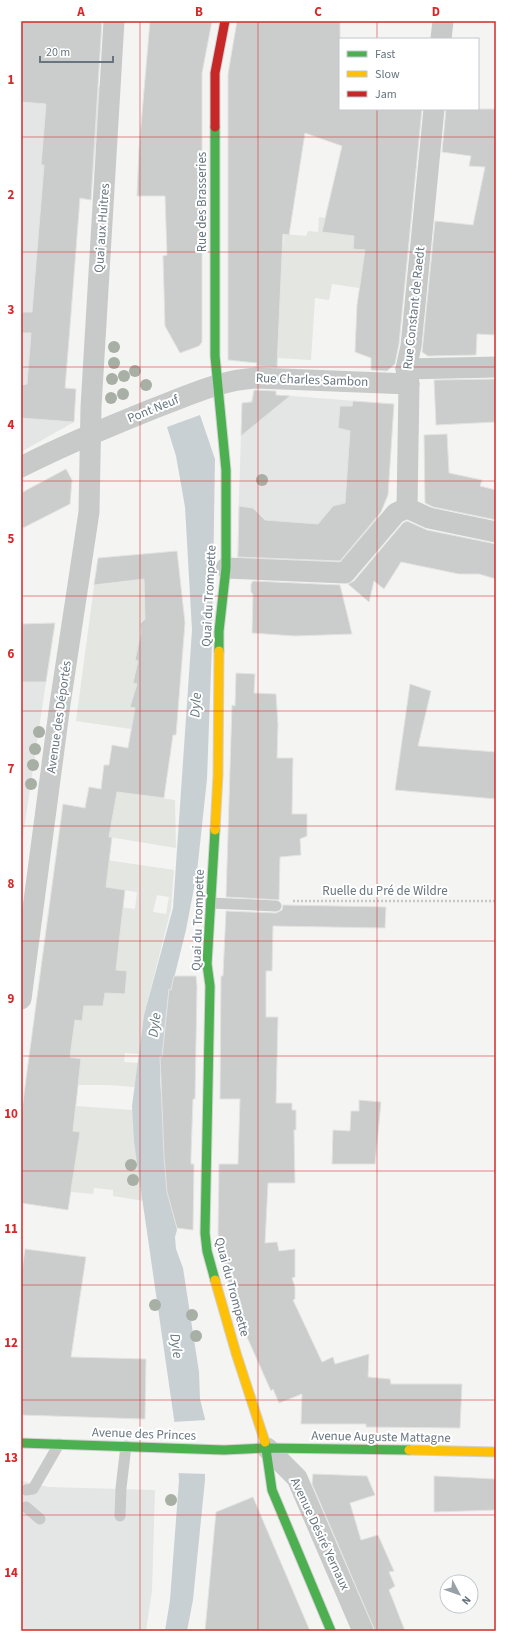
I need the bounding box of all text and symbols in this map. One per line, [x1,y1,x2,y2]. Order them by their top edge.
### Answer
text: A [76,3,85,21]
text: B [195,3,203,21]
text: C [314,3,322,21]
text: D [432,3,440,21]
scale bar [40,38,113,64]
legend [339,38,479,110]
text: 20 m [46,44,70,61]
text: Fast [375,46,395,63]
text: Slow [375,66,400,83]
text: 1 [8,71,15,89]
text: Jam [375,86,397,103]
street label: Rue des Brasseries [193,151,211,252]
street label: Quai aux Huitres [90,182,114,273]
text: 2 [8,186,15,204]
street label: Rue Constant de Raedt [399,245,429,370]
text: 3 [8,301,15,319]
street label: Rue Charles Sambon [255,369,369,391]
street label: Pont Neuf [125,390,182,427]
text: 4 [8,416,15,434]
text: 5 [8,530,15,548]
street label: Quai du Trompette [197,545,221,647]
text: 6 [8,645,15,663]
street label: Avenue des Déportés [42,659,76,775]
water label: Dyle [185,692,207,718]
text: 7 [8,760,15,778]
street label: Quai du Trompette [187,869,209,971]
text: 8 [8,875,15,893]
street label: Ruelle du Pré de Wildre [322,882,448,900]
text: 9 [8,990,15,1008]
water label: Dyle [143,1011,167,1039]
text: 10 [4,1105,18,1123]
text: 11 [4,1220,18,1238]
street label: Quai du Trompette [210,1235,254,1339]
water label: Dyle [164,1332,188,1360]
text: 12 [4,1334,18,1352]
street label: Avenue des Princes [92,1423,197,1445]
street label: Avenue Auguste Mattagne [311,1427,451,1447]
text: 13 [4,1449,18,1467]
street label: Avenue Désiré Yernaux [286,1475,354,1593]
text: 14 [4,1564,18,1582]
north arrow [439,1574,479,1614]
text: N [458,1593,474,1608]

